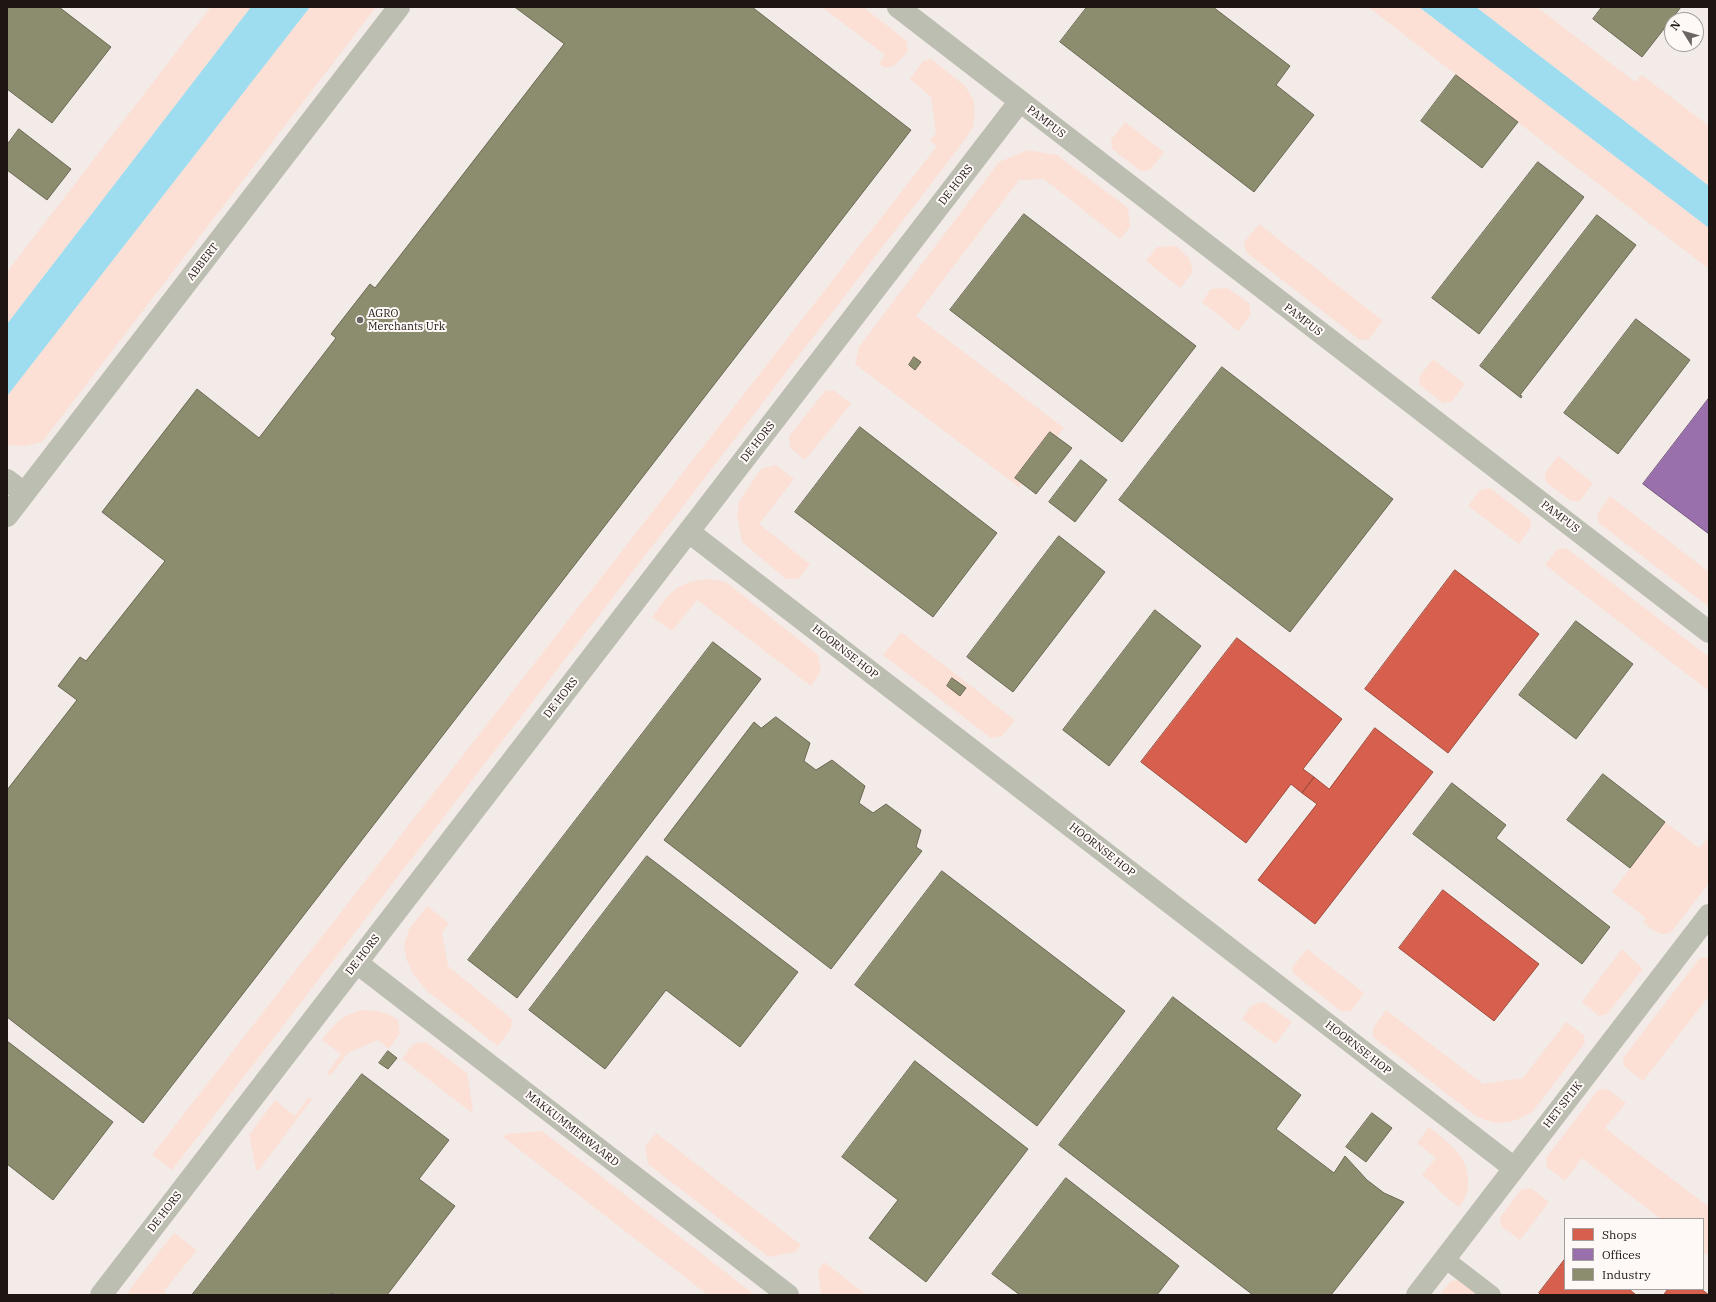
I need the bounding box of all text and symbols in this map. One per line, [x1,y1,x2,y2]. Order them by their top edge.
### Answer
north arrow [1664,12,1704,52]
text: N [1667,18,1683,33]
street label: PAMPUS [1024,103,1068,141]
street label: DE HORS [936,162,976,208]
street label: ABBERT [184,241,222,283]
street label: PAMPUS [1281,301,1325,339]
place label: AGRO Merchants Urk [368,307,445,333]
marker: AGRO Merchants Urk [355,315,365,325]
street label: DE HORS [738,419,778,465]
street label: PAMPUS [1538,498,1582,536]
street label: HOORNSE HOP [809,622,881,682]
street label: DE HORS [541,675,581,721]
street label: HOORNSE HOP [1066,820,1138,880]
street label: DE HORS [343,932,383,978]
street label: HOORNSE HOP [1322,1018,1394,1078]
street label: HET SPIJK [1541,1079,1585,1131]
street label: MAKKUMMERWAARD [523,1088,621,1170]
street label: DE HORS [145,1189,185,1235]
legend [1564,1218,1704,1290]
text: Shops [1602,1227,1637,1242]
text: Offices [1602,1247,1641,1262]
text: Industry [1602,1267,1651,1282]

